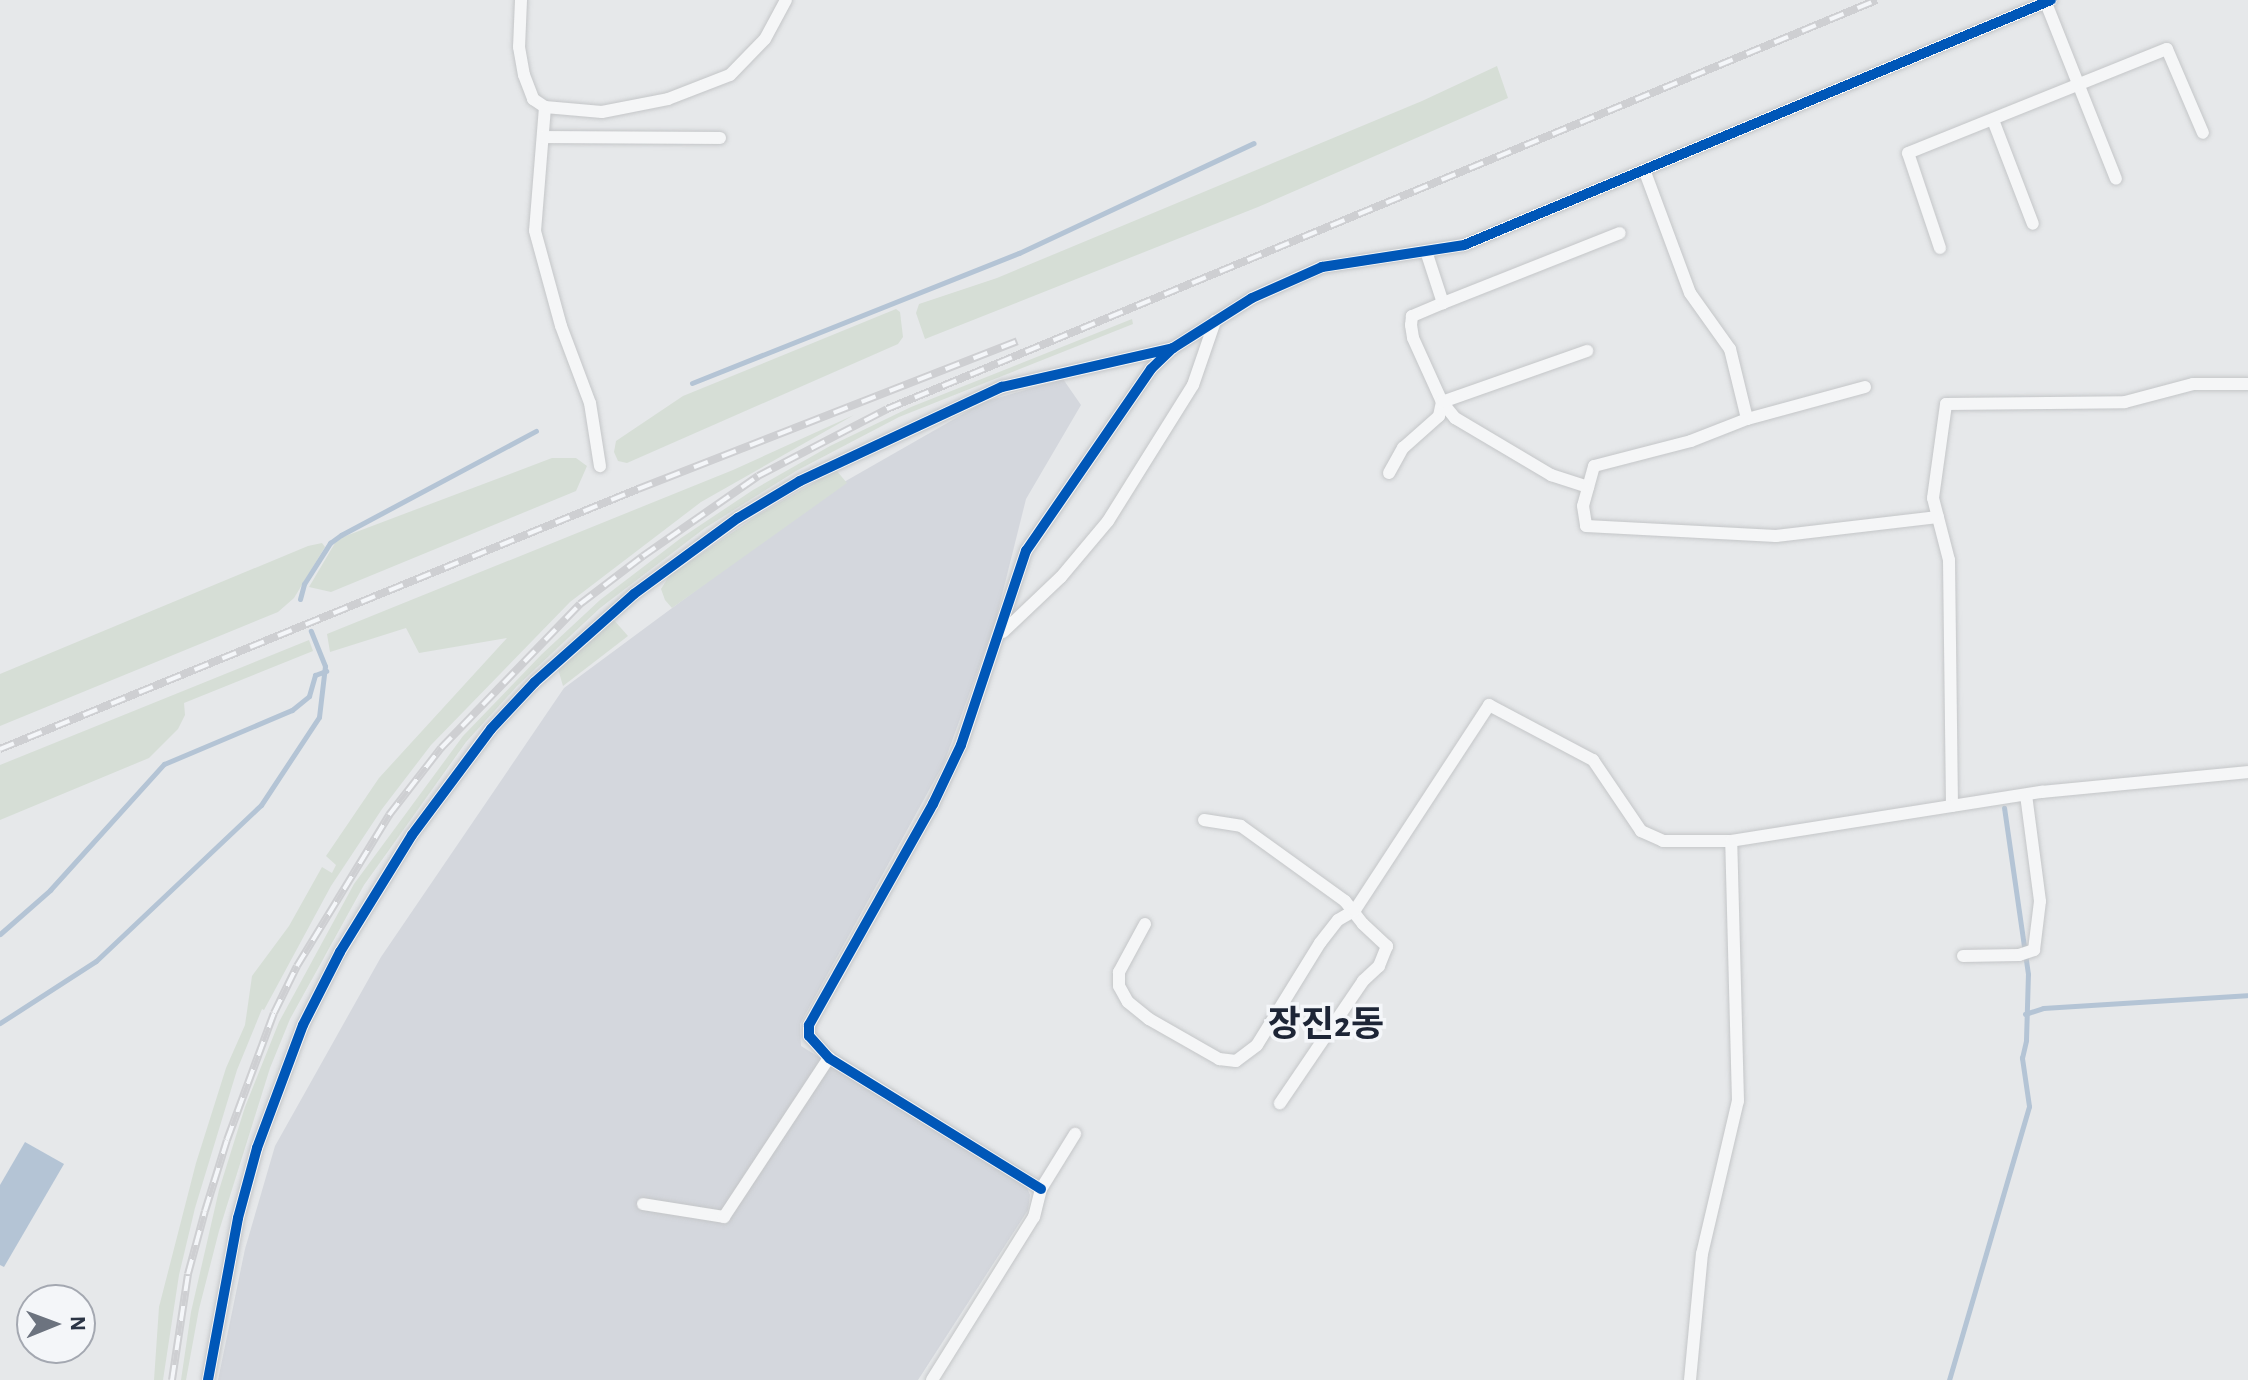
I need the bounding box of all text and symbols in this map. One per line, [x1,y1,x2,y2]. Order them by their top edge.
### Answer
district label: 장진2동 [1268,1004,1384,1048]
north arrow [16,1284,96,1364]
text: N [67,1316,89,1331]

